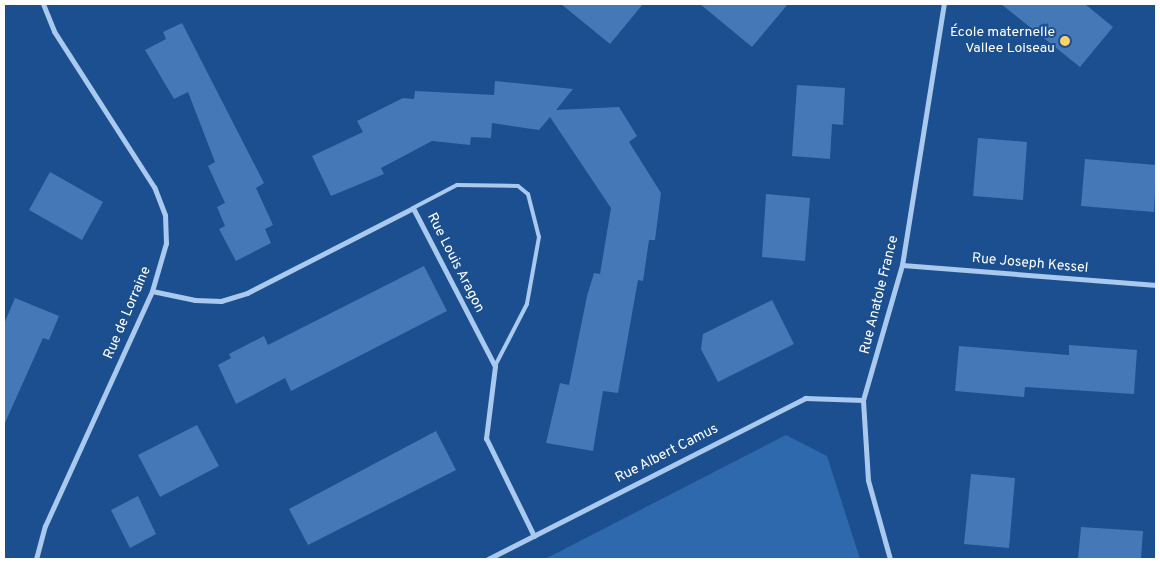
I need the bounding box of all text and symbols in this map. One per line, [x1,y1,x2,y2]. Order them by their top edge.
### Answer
place label: École maternelle Vallee Loiseau [950,25,1055,58]
marker: École maternelle Vallee Loiseau [1059,35,1071,47]
street label: Rue Louis Aragon [422,210,488,316]
street label: Rue Anatole France [857,234,903,356]
street label: Rue Joseph Kessel [971,251,1089,277]
street label: Rue de Lorraine [101,264,155,362]
street label: Rue Albert Camus [612,421,722,487]

